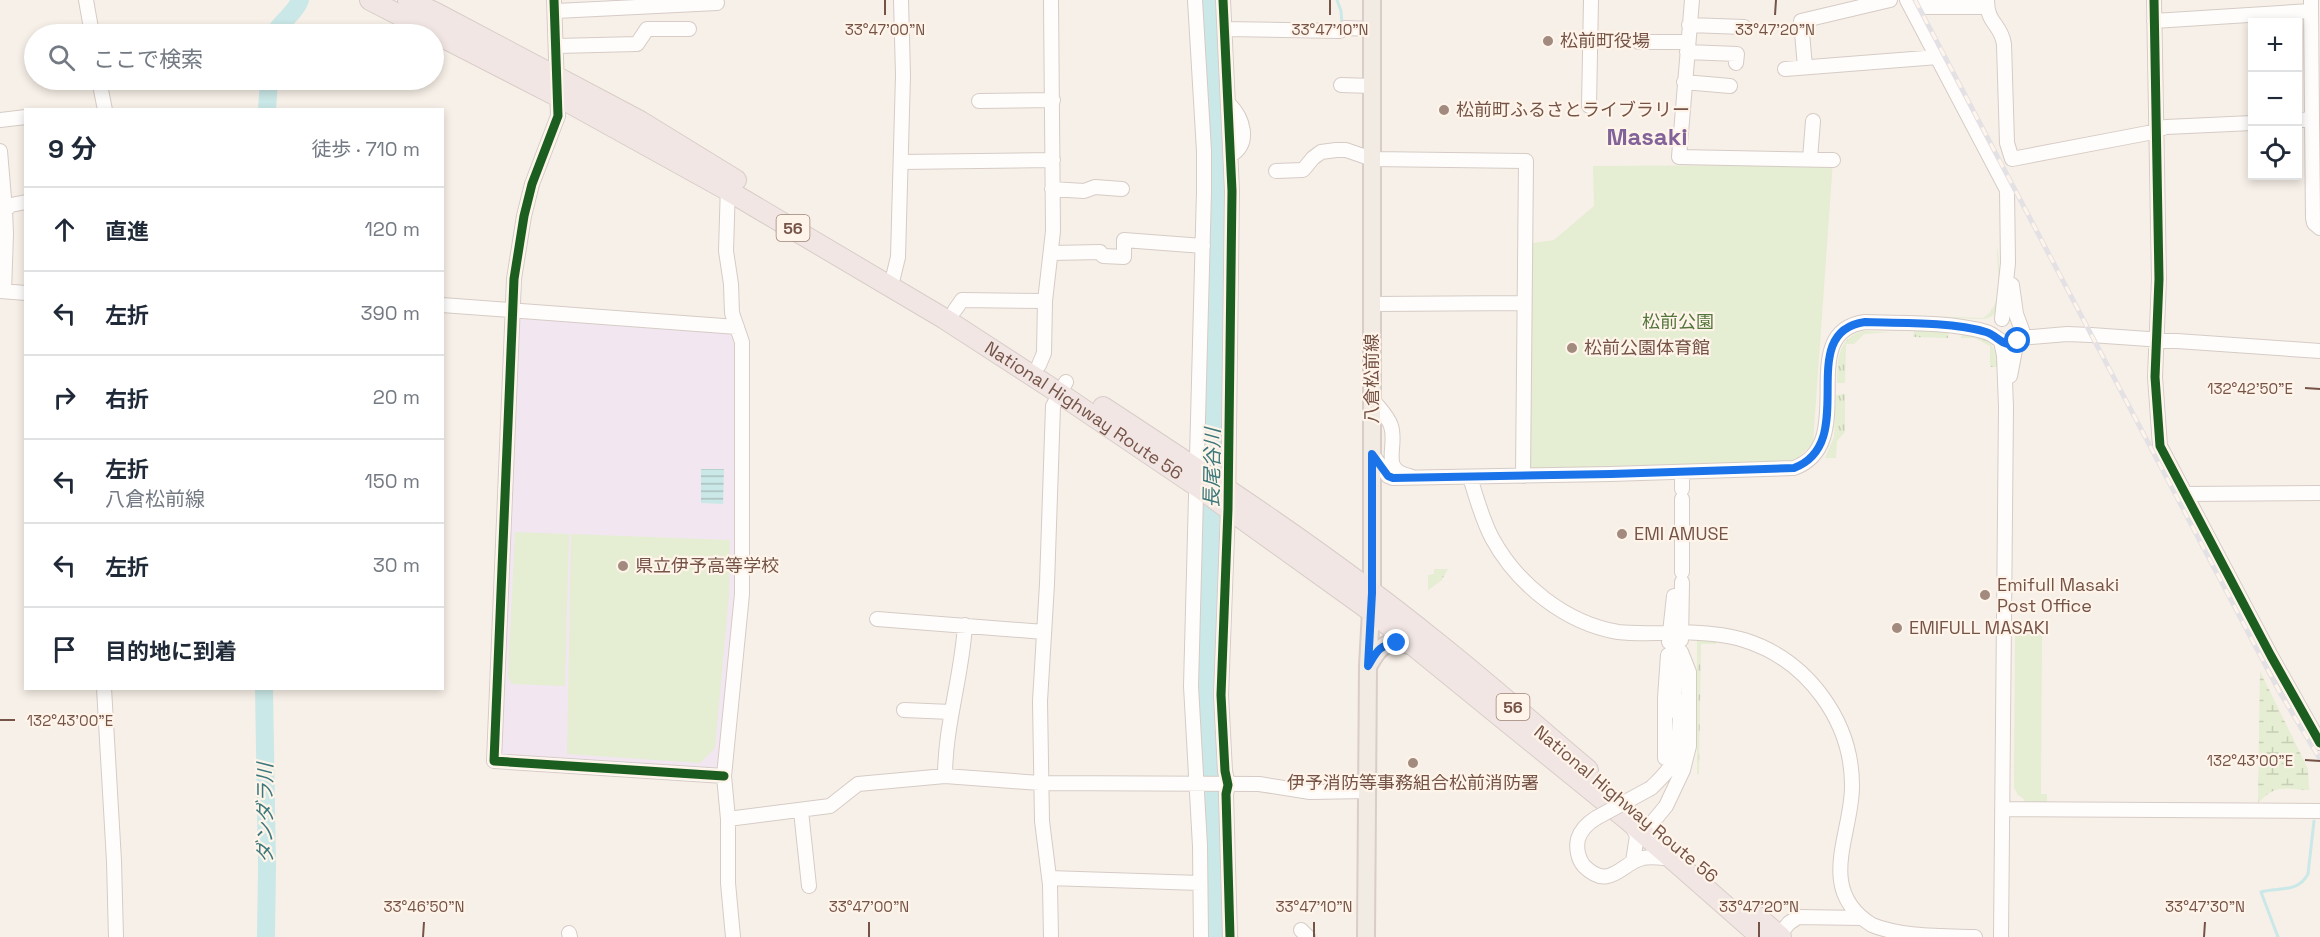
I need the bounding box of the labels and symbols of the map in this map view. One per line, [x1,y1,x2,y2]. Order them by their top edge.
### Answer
text: 33°47'00"N [845,20,925,39]
text: 33°47'10"N [1291,20,1369,39]
text: 33°47'20"N [1735,20,1815,39]
place label: 松前町役場 [1560,29,1650,52]
marker: 松前町役場 [1541,34,1555,48]
place label: 松前町ふるさとライブラリー [1456,98,1690,121]
marker: 松前町ふるさとライブラリー [1437,103,1451,117]
district label: Masaki [1606,121,1688,152]
road number: 56 [776,215,810,241]
park label: 松前公園 [1642,310,1714,333]
route start [2004,327,2030,353]
street label: 八倉松前線 [1360,334,1383,424]
street label: National Highway Route 56 [981,336,1188,484]
place label: 松前公園体育館 [1584,336,1710,359]
marker: 松前公園体育館 [1565,341,1579,355]
text: 132°42'50"E [2207,379,2293,398]
water label: 長尾谷川 [1198,426,1226,508]
place label: EMI AMUSE [1634,522,1729,545]
marker: EMI AMUSE [1615,527,1629,541]
place label: 県立伊予高等学校 [635,554,779,577]
marker: 県立伊予高等学校 [616,559,630,573]
place label: Emifull Masaki Post Office [1997,573,2119,617]
marker: Emifull Masaki Post Office [1978,588,1992,602]
place label: EMIFULL MASAKI [1909,616,2049,639]
marker: EMIFULL MASAKI [1890,621,1904,635]
route end [1383,629,1409,655]
road number: 56 [1496,694,1530,720]
text: 132°43'00"E [27,711,113,730]
street label: National Highway Route 56 [1530,720,1723,887]
text: 132°43'00"E [2207,751,2293,770]
marker: 伊予消防等事務組合松前消防署 [1406,756,1420,770]
water label: ダンダラ川 [252,761,278,863]
place label: 伊予消防等事務組合松前消防署 [1287,771,1539,794]
text: 33°46'50"N [383,897,465,916]
text: 33°47'00"N [829,897,909,916]
text: 33°47'10"N [1275,897,1353,916]
text: 33°47'20"N [1719,897,1799,916]
text: 33°47'30"N [2165,897,2245,916]

